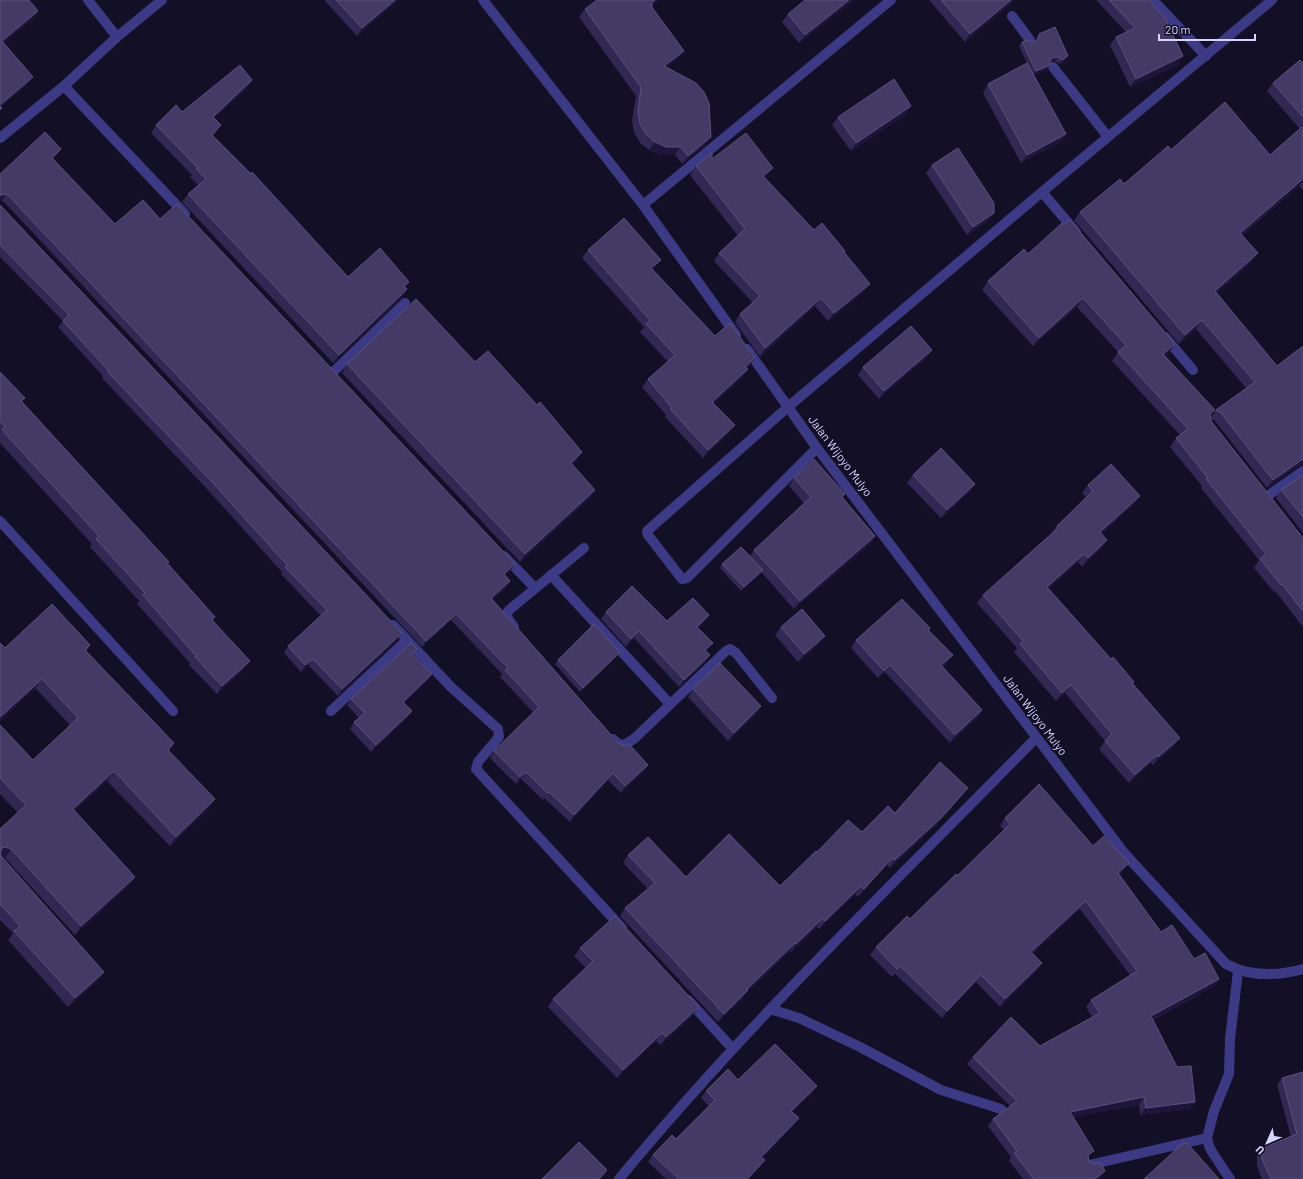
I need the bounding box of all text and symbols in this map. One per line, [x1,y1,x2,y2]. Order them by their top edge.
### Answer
scale bar [1159,16,1255,42]
text: 20 m [1165,22,1191,36]
street label: Jalan Wijoyo Mulyo [806,412,876,499]
street label: Jalan Wijoyo Mulyo [1001,671,1071,758]
north arrow [1247,1123,1287,1163]
text: U [1252,1143,1267,1157]

